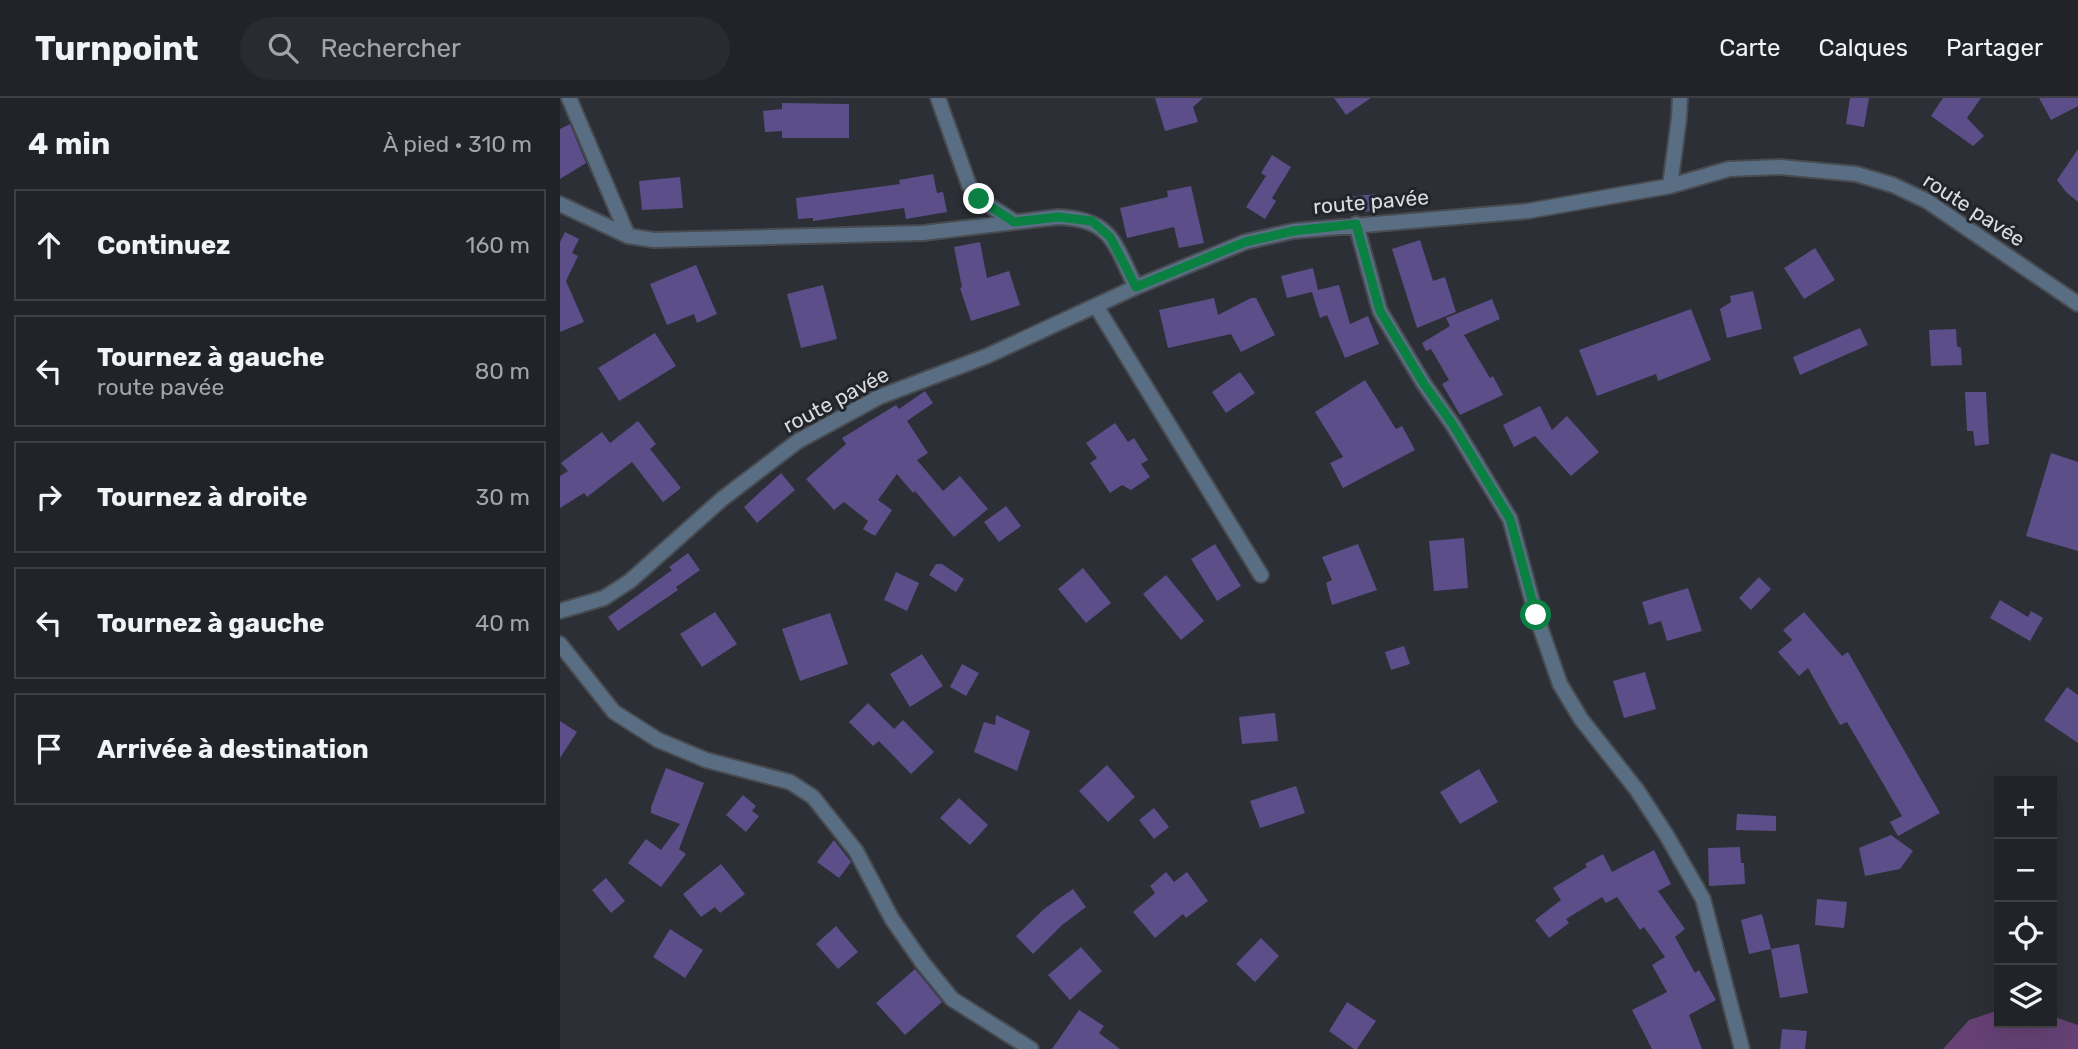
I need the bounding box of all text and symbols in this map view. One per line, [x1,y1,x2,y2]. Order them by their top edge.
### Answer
search box [240,17,730,80]
text: Turnpoint [35,29,198,68]
icon: search [264,29,302,67]
text: Rechercher [320,33,461,64]
text: Carte [1719,34,1780,62]
text: Calques [1818,34,1908,62]
text: Partager [1946,34,2043,62]
text: 4 min [28,126,110,162]
text: À pied · 310 m [383,130,532,158]
street label: route pavée [1919,167,2030,252]
route end [963,183,994,214]
street label: route pavée [1312,184,1430,219]
icon: ahead [30,226,68,264]
text: Continuez [97,230,230,261]
text: 160 m [466,231,530,259]
text: Tournez à gauche [97,342,325,373]
icon: left [30,352,68,390]
text: 80 m [475,357,530,385]
street label: route pavée [779,361,893,438]
text: route pavée [97,373,224,401]
icon: right [30,478,68,516]
text: Tournez à droite [97,482,307,513]
text: 30 m [475,483,530,511]
route start [1520,599,1551,630]
icon: left [30,604,68,642]
text: Tournez à gauche [97,608,325,639]
text: 40 m [475,609,530,637]
icon: arrive [30,730,68,768]
text: Arrivée à destination [97,734,369,765]
map controls [1994,776,2057,1028]
button: + [1994,776,2057,839]
button: − [1994,839,2057,902]
button: locate [1994,902,2057,965]
button: layers [1994,965,2057,1028]

